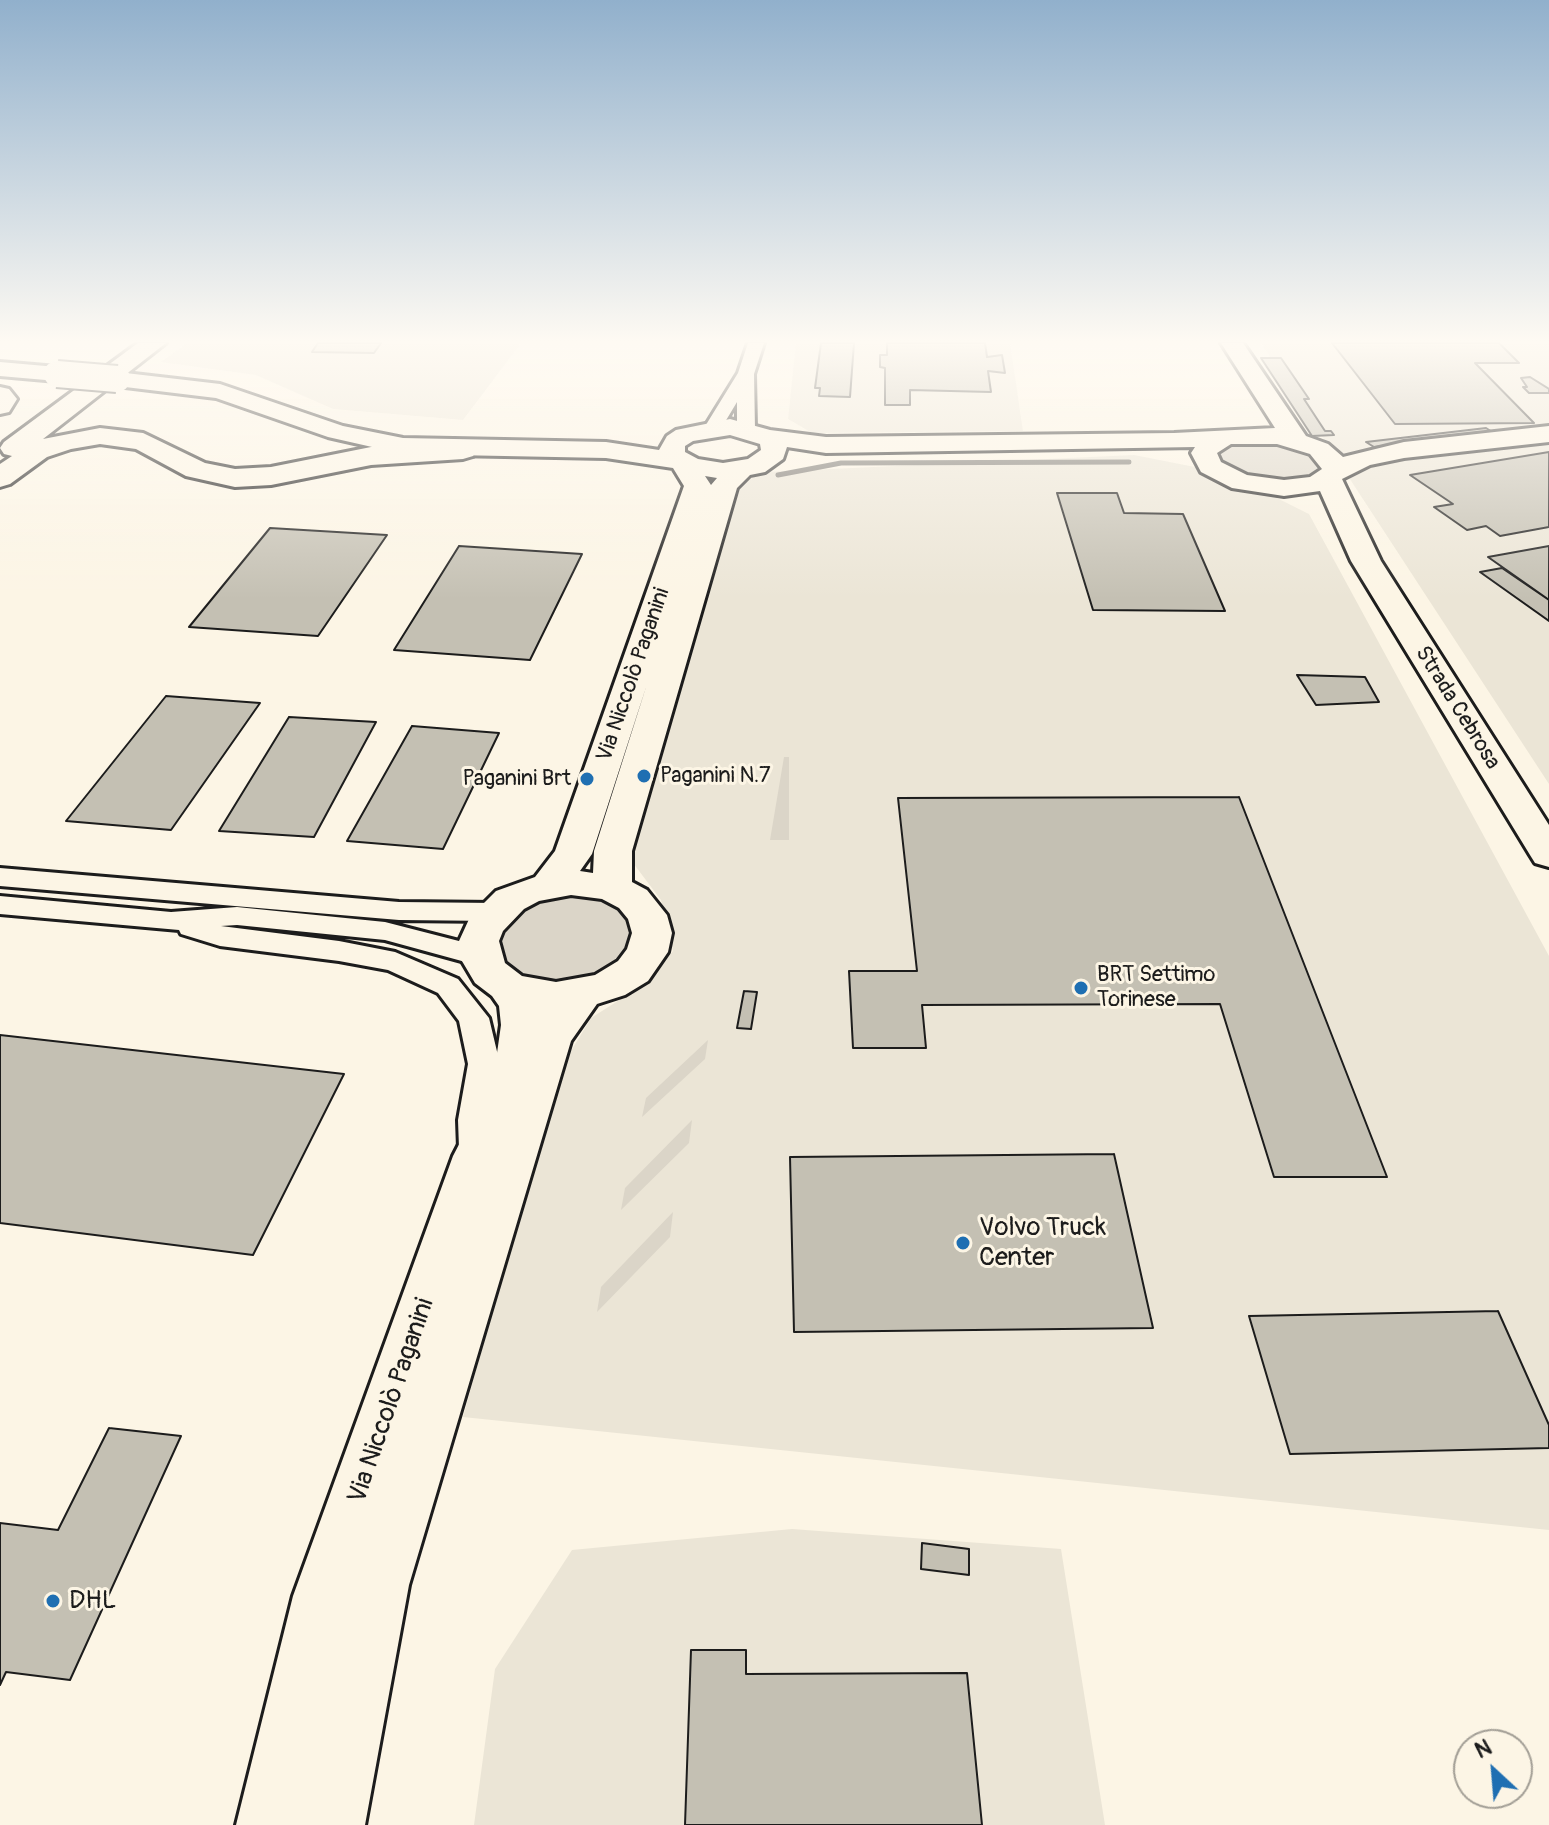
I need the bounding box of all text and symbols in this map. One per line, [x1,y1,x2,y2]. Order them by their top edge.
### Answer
street label: Via Niccolò Paganini [592,585,676,765]
street label: Strada Cebrosa [1409,642,1505,774]
place label: Paganini N.7 [660,763,771,789]
place label: Paganini Brt [462,766,571,792]
marker: Paganini N.7 [635,767,653,785]
marker: Paganini Brt [578,770,596,788]
place label: BRT Settimo Torinese [1097,962,1215,1014]
marker: BRT Settimo Torinese [1072,979,1090,997]
place label: Volvo Truck Center [979,1212,1106,1274]
marker: Volvo Truck Center [954,1234,972,1252]
street label: Via Niccolò Paganini [342,1294,442,1508]
place label: DHL [69,1585,116,1617]
marker: DHL [44,1592,62,1610]
north arrow [1453,1729,1533,1809]
text: N [1471,1733,1496,1765]

